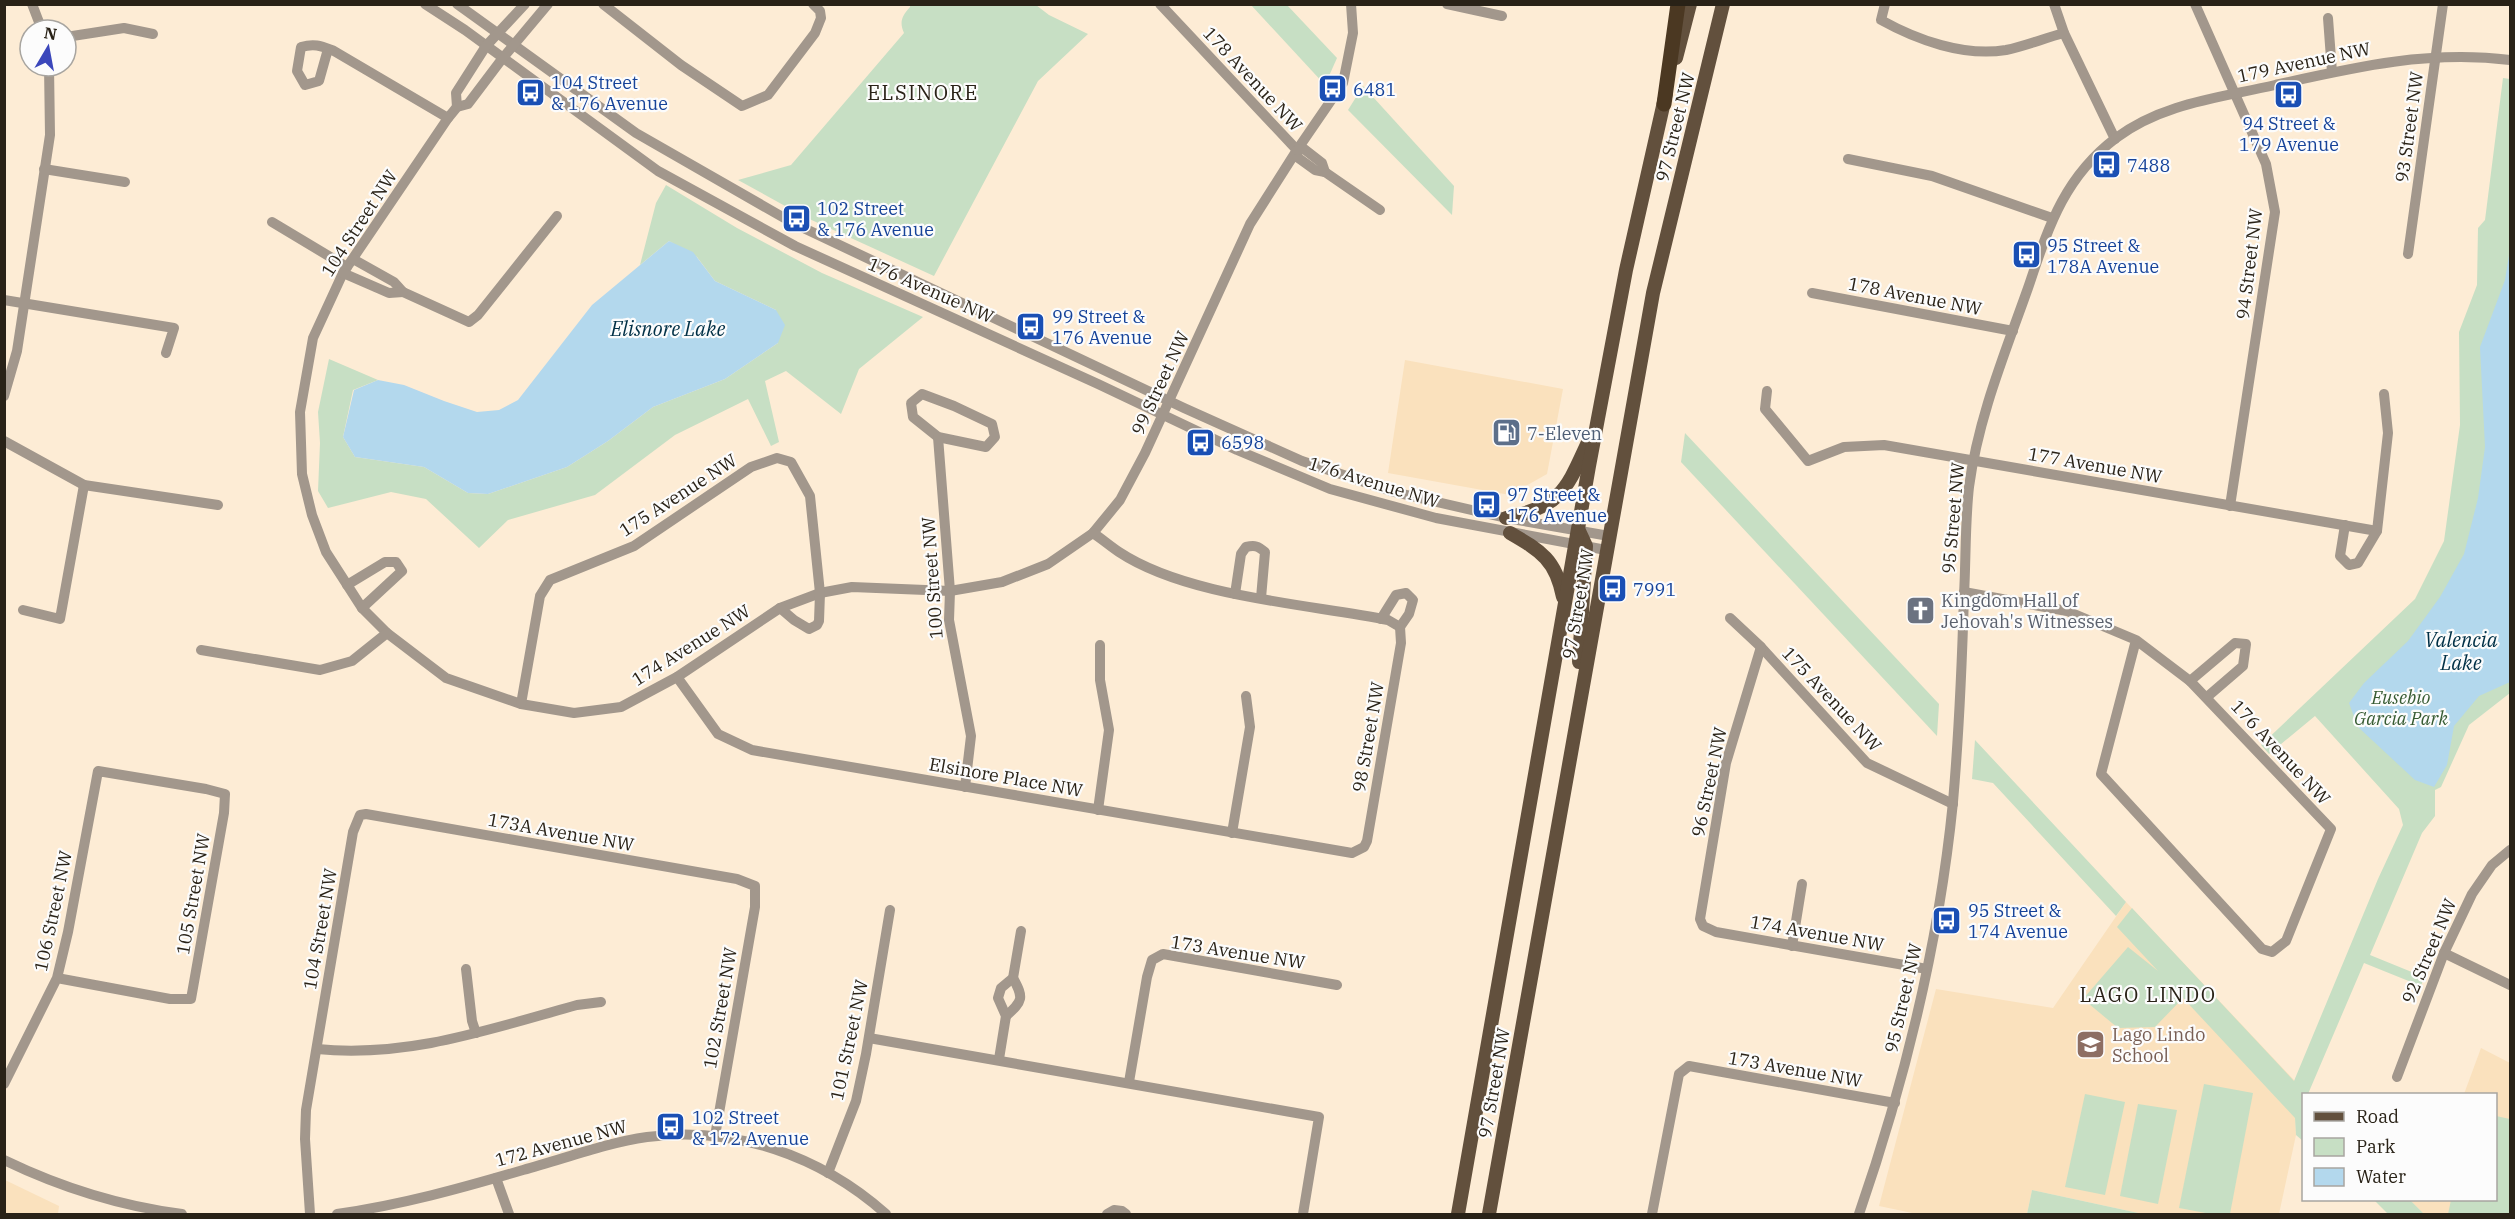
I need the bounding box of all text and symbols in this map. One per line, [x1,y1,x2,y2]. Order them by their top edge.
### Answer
north arrow [18,18,78,78]
text: N [43,22,59,44]
street label: 178 Avenue NW [1198,22,1308,137]
street label: 179 Avenue NW [2235,37,2373,87]
street label: 97 Street NW [1650,69,1700,184]
street label: 93 Street NW [2390,69,2428,184]
place label: 104 Street & 176 Avenue [551,71,668,115]
bus stop icon: 6481 [1316,73,1348,105]
bus stop icon: 104 Street & 176 Avenue [514,76,546,108]
place label: 6481 [1353,78,1396,101]
bus stop icon: 94 Street & 179 Avenue [2273,78,2305,110]
district label: ELSINORE [867,79,979,106]
place label: 94 Street & 179 Avenue [2239,112,2339,156]
bus stop icon: 7488 [2090,149,2122,181]
place label: 7488 [2127,154,2170,177]
street label: 104 Street NW [316,165,402,281]
place label: 102 Street & 176 Avenue [817,197,934,241]
bus stop icon: 102 Street & 176 Avenue [780,202,812,234]
street label: 94 Street NW [2231,206,2267,321]
place label: 95 Street & 178A Avenue [2047,234,2159,278]
bus stop icon: 95 Street & 178A Avenue [2010,239,2042,271]
street label: 176 Avenue NW [864,252,998,328]
street label: 178 Avenue NW [1846,272,1984,320]
place label: 99 Street & 176 Avenue [1052,305,1152,349]
bus stop icon: 99 Street & 176 Avenue [1015,310,1047,342]
water label: Elisnore Lake [610,315,726,342]
street label: 99 Street NW [1126,327,1194,439]
fuel station icon: 7-Eleven [1490,417,1522,449]
place label: 7-Eleven [1527,422,1602,445]
bus stop icon: 6598 [1184,426,1216,458]
place label: 6598 [1221,431,1264,454]
street label: 177 Avenue NW [2026,442,2164,488]
street label: 175 Avenue NW [615,448,742,542]
street label: 176 Avenue NW [1306,451,1443,513]
street label: 95 Street NW [1937,461,1969,575]
place label: 97 Street & 176 Avenue [1507,483,1607,527]
bus stop icon: 97 Street & 176 Avenue [1470,488,1502,520]
street label: 100 Street NW [916,515,948,640]
street label: 97 Street NW [1557,546,1599,661]
bus stop icon: 7991 [1596,573,1628,605]
place label: 7991 [1633,578,1676,601]
place label: Kingdom Hall of Jehovah's Witnesses [1941,589,2113,633]
church icon: Kingdom Hall of Jehovah's Witnesses [1904,594,1936,626]
street label: 174 Avenue NW [627,599,755,691]
water label: Valencia Lake [2424,626,2498,676]
street label: 175 Avenue NW [1777,642,1887,757]
street label: 98 Street NW [1347,679,1389,794]
park label: Eusebio Garcia Park [2354,686,2448,730]
street label: 176 Avenue NW [2226,695,2336,810]
street label: 96 Street NW [1686,724,1732,839]
street label: Elsinore Place NW [927,752,1085,802]
street label: 173A Avenue NW [486,808,636,856]
street label: 105 Street NW [171,831,215,956]
street label: 106 Street NW [29,848,77,973]
street label: 104 Street NW [298,866,342,991]
street label: 92 Street NW [2397,894,2462,1007]
place label: 95 Street & 174 Avenue [1968,899,2068,943]
bus stop icon: 95 Street & 174 Avenue [1931,904,1963,936]
street label: 174 Avenue NW [1748,910,1886,956]
street label: 173 Avenue NW [1169,930,1307,974]
street label: 95 Street NW [1879,940,1927,1055]
street label: 102 Street NW [698,945,742,1070]
street label: 101 Street NW [825,977,873,1102]
district label: LAGO LINDO [2079,981,2217,1008]
place label: Lago Lindo School [2112,1023,2205,1067]
street label: 97 Street NW [1473,1025,1515,1140]
school or university icon: Lago Lindo School [2075,1028,2107,1060]
street label: 173 Avenue NW [1726,1046,1864,1092]
legend [2302,1093,2497,1201]
text: Road [2356,1105,2399,1128]
place label: 102 Street & 172 Avenue [692,1106,809,1150]
bus stop icon: 102 Street & 172 Avenue [655,1111,687,1143]
street label: 172 Avenue NW [493,1114,630,1172]
text: Park [2356,1135,2396,1158]
text: Water [2356,1165,2406,1188]

